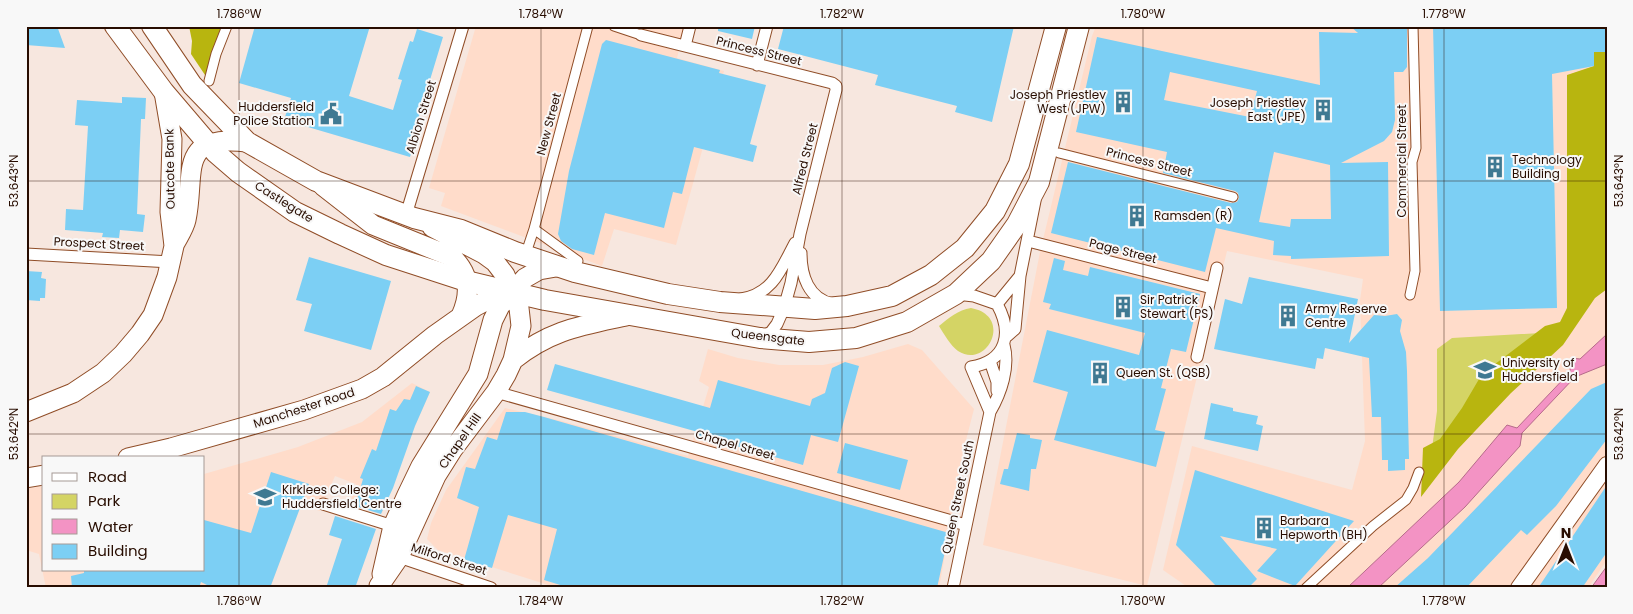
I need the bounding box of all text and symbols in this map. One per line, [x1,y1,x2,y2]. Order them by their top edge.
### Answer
text: 1.786°W [217,5,262,22]
text: 1.784°W [519,5,564,22]
text: 1.782°W [820,5,864,22]
text: 1.780°W [1121,5,1166,22]
text: 1.778°W [1422,5,1466,22]
street label: Princess Street [715,32,804,69]
street label: Albion Street [401,78,440,156]
place label: Joseph Priestley West (JPW) [1010,86,1106,117]
building icon: Joseph Priestley West (JPW) [1110,89,1136,115]
street label: New Street [532,91,565,157]
place label: Joseph Priestley East (JPE) [1210,94,1306,125]
building icon: Joseph Priestley East (JPE) [1310,97,1336,123]
place label: Huddersfield Police Station [233,98,314,129]
public building icon: Huddersfield Police Station [318,101,344,127]
street label: Commercial Street [1393,104,1410,218]
street label: Alfred Street [787,121,822,197]
street label: Outcote Bank [160,128,179,210]
street label: Princess Street [1105,143,1194,180]
place label: Technology Building [1512,151,1582,182]
building icon: Technology Building [1482,154,1508,180]
text: 53.643°N [5,155,22,207]
text: 53.643°N [1610,155,1627,207]
street label: Castlegate [252,177,317,226]
building icon: Ramsden (R) [1124,203,1150,229]
place label: Ramsden (R) [1154,207,1233,224]
street label: Prospect Street [53,233,145,254]
street label: Page Street [1088,234,1159,267]
place label: Sir Patrick Stewart (PS) [1140,291,1214,322]
building icon: Sir Patrick Stewart (PS) [1110,294,1136,320]
place label: Army Reserve Centre [1305,300,1387,331]
building icon: Army Reserve Centre [1275,303,1301,329]
street label: Queensgate [730,324,806,349]
place label: University of Huddersfield [1502,354,1578,385]
school or university icon: University of Huddersfield [1472,357,1498,383]
building icon: Queen St. (QSB) [1087,360,1113,386]
place label: Queen St. (QSB) [1116,364,1211,381]
street label: Manchester Road [251,383,357,432]
text: 53.642°N [5,408,22,460]
text: 53.642°N [1610,408,1627,460]
street label: Chapel Hill [434,410,485,472]
street label: Chapel Street [693,425,777,464]
street label: Queen Street South [937,439,978,555]
legend [42,456,205,572]
text: Road [88,466,127,487]
place label: Kirklees College: Huddersfield Centre [282,481,402,512]
school or university icon: Kirklees College: Huddersfield Centre [252,484,278,510]
text: Park [88,490,120,511]
place label: Barbara Hepworth (BH) [1280,512,1368,543]
building icon: Barbara Hepworth (BH) [1251,515,1277,541]
text: Water [88,516,134,537]
north arrow [1540,522,1590,572]
text: N [1561,523,1571,543]
street label: Milford Street [409,538,489,579]
text: Building [88,540,148,561]
text: 1.786°W [217,592,262,609]
text: 1.784°W [519,592,564,609]
text: 1.782°W [820,592,864,609]
text: 1.780°W [1121,592,1166,609]
text: 1.778°W [1422,592,1466,609]

